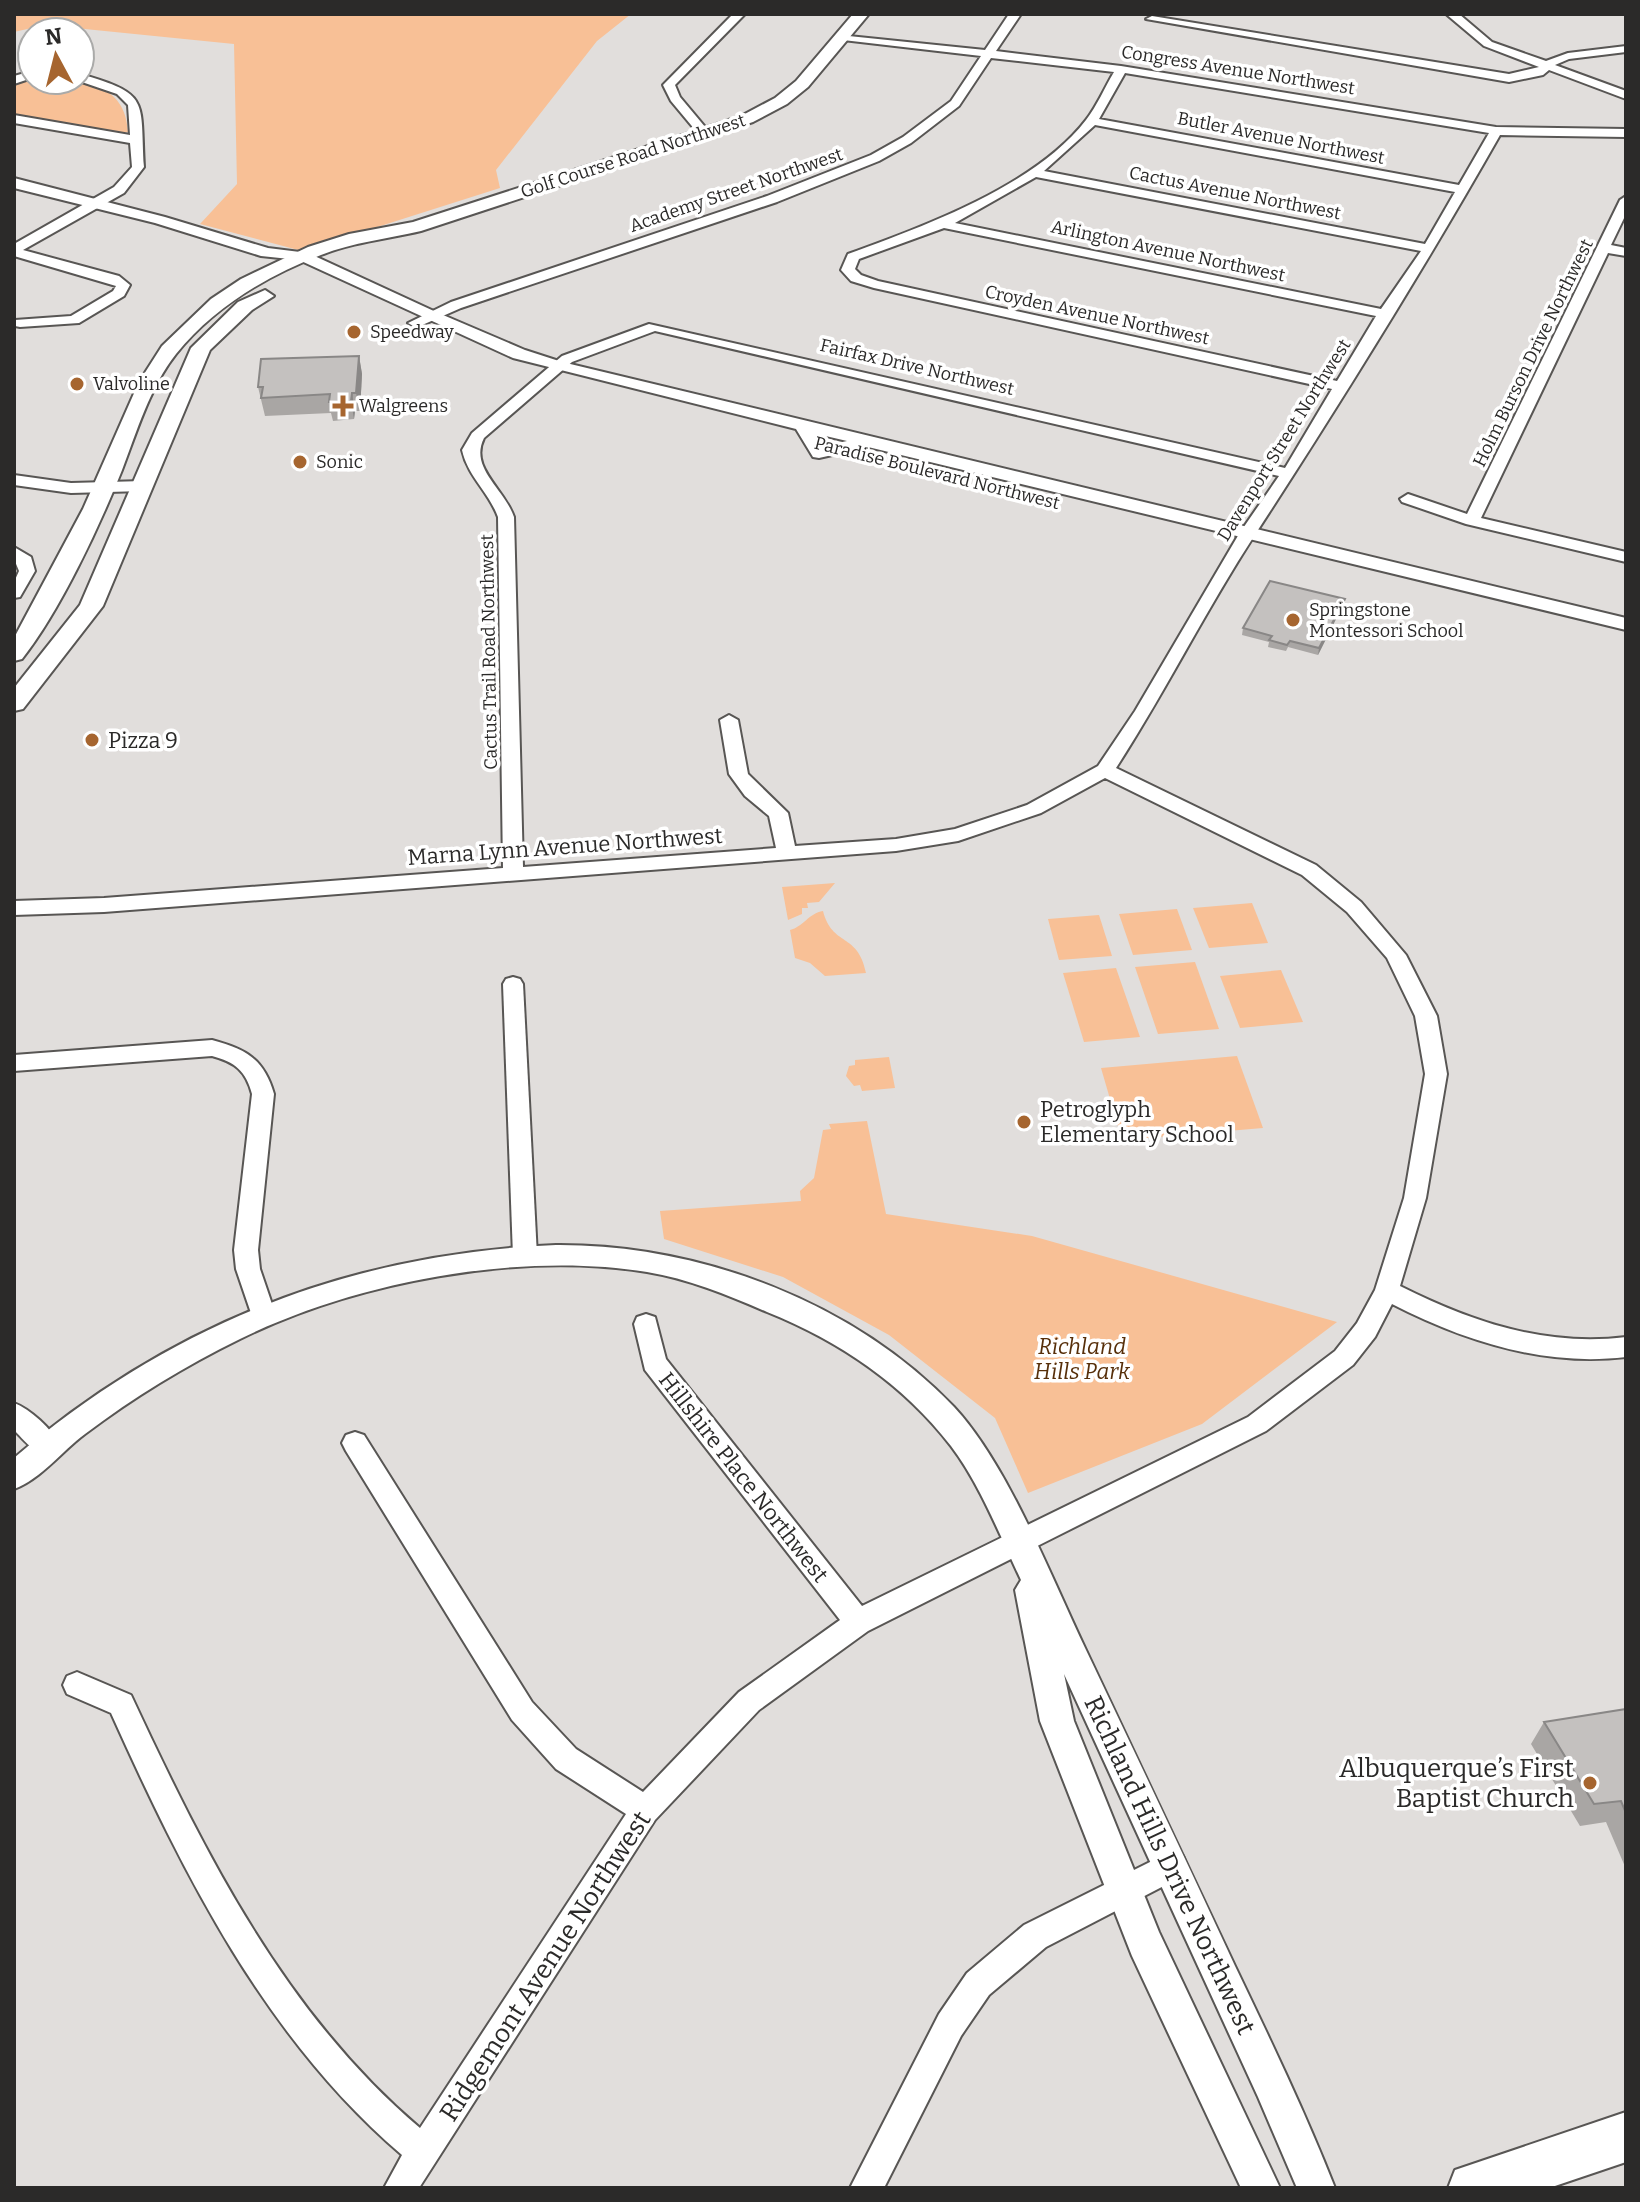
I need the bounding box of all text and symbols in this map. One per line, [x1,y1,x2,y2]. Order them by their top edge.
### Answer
north arrow [16,16,96,96]
text: N [44,22,64,51]
street label: Congress Avenue Northwest [1120,41,1357,99]
street label: Butler Avenue Northwest [1176,107,1387,169]
street label: Golf Course Road Northwest [518,109,749,203]
street label: Academy Street Northwest [626,143,846,237]
street label: Cactus Avenue Northwest [1127,162,1343,224]
street label: Arlington Avenue Northwest [1049,215,1288,287]
street label: Holm Burson Drive Northwest [1468,235,1598,471]
street label: Croyden Avenue Northwest [983,280,1212,350]
place label: Speedway [370,321,454,343]
marker: Speedway [345,323,363,341]
street label: Fairfax Drive Northwest [818,334,1017,400]
street label: Davenport Street Northwest [1213,334,1356,545]
place label: Valvoline [93,373,170,395]
marker: Valvoline [68,375,86,393]
place label: Walgreens [359,395,448,417]
marker: Walgreens [334,397,352,415]
street label: Paradise Boulevard Northwest [812,432,1062,514]
place label: Sonic [316,451,363,473]
marker: Sonic [291,453,309,471]
street label: Cactus Trail Road Northwest [476,533,502,770]
place label: Springstone Montessori School [1309,599,1463,642]
marker: Springstone Montessori School [1284,611,1302,629]
place label: Pizza 9 [108,727,178,754]
marker: Pizza 9 [83,731,101,749]
street label: Marna Lynn Avenue Northwest [407,822,723,871]
place label: Petroglyph Elementary School [1040,1096,1234,1148]
marker: Petroglyph Elementary School [1015,1113,1033,1131]
park label: Richland Hills Park [1034,1333,1131,1385]
street label: Hillshire Place Northwest [653,1367,834,1588]
street label: Richland Hills Drive Northwest [1077,1691,1262,2040]
place label: Albuquerque’s First Baptist Church [1339,1753,1575,1814]
marker: Albuquerque’s First Baptist Church [1581,1774,1599,1792]
street label: Ridgemont Avenue Northwest [433,1805,658,2127]

